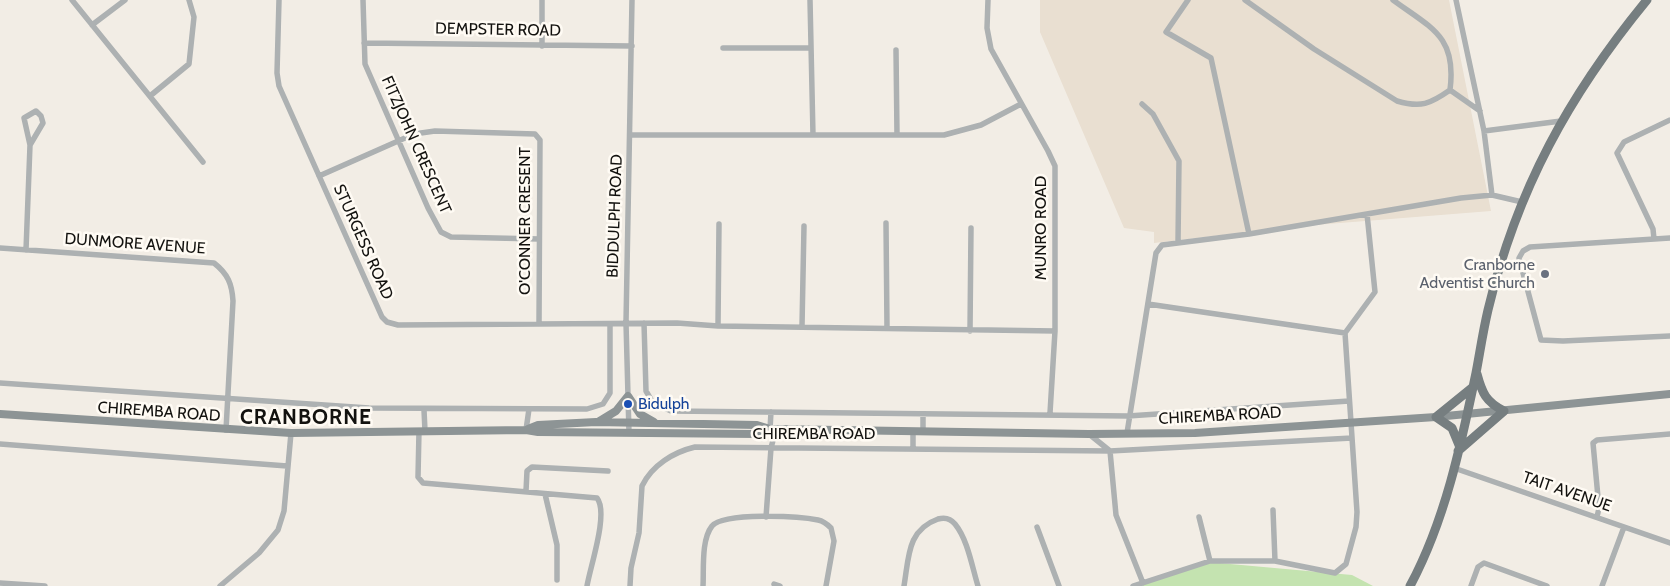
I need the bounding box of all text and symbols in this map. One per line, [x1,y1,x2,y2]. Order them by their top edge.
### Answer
street label: DEMPSTER ROAD [435,19,561,41]
street label: FITZJOHN CRESCENT [377,73,455,217]
street label: O'CONNER CRESENT [515,147,535,295]
street label: BIDDULPH ROAD [603,154,627,278]
street label: MUNRO ROAD [1031,176,1051,280]
street label: STURGESS ROAD [329,181,397,303]
street label: DUNMORE AVENUE [64,230,206,258]
place label: Cranborne Adventist Church [1420,255,1535,293]
marker: Cranborne Adventist Church [1539,268,1551,280]
place label: Bidulph [638,394,689,414]
street label: CHIREMBA ROAD [97,398,221,426]
marker: Bidulph [622,398,634,410]
street label: CHIREMBA ROAD [1158,403,1282,429]
district label: CRANBORNE [239,405,373,431]
street label: CHIREMBA ROAD [753,424,875,444]
street label: TAIT AVENUE [1520,468,1614,516]

